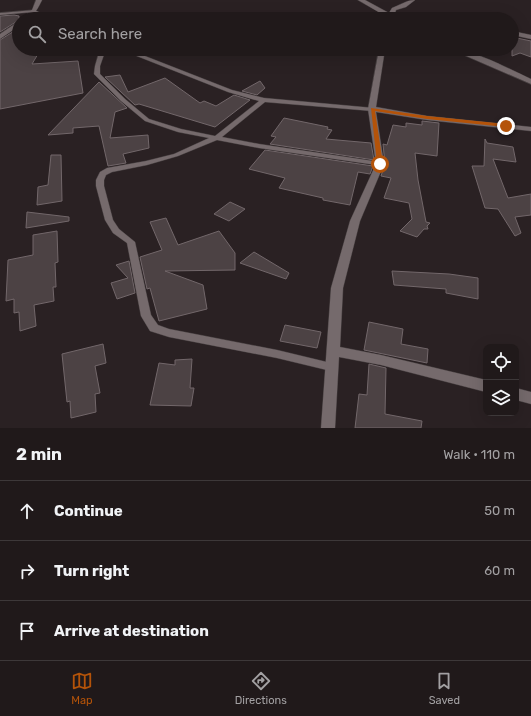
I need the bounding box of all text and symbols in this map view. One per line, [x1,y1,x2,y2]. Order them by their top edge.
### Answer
search box [12,12,519,56]
icon: search [26,23,48,45]
text: Search here [58,25,142,43]
route end [497,117,515,135]
route start [371,155,389,173]
map controls [483,344,519,416]
button: locate [483,344,519,380]
button: layers [483,380,519,416]
text: 2 min [16,444,62,464]
text: Walk · 110 m [443,447,515,462]
icon: ahead [16,500,38,522]
text: Continue [54,502,123,520]
text: 50 m [484,503,515,518]
icon: right [16,560,38,582]
text: Turn right [54,562,129,580]
text: 60 m [484,563,515,578]
icon: arrive [16,620,38,642]
text: Arrive at destination [54,622,209,640]
tab: Map [71,670,93,707]
tab: Directions [235,670,287,707]
tab: Saved [429,670,460,707]

